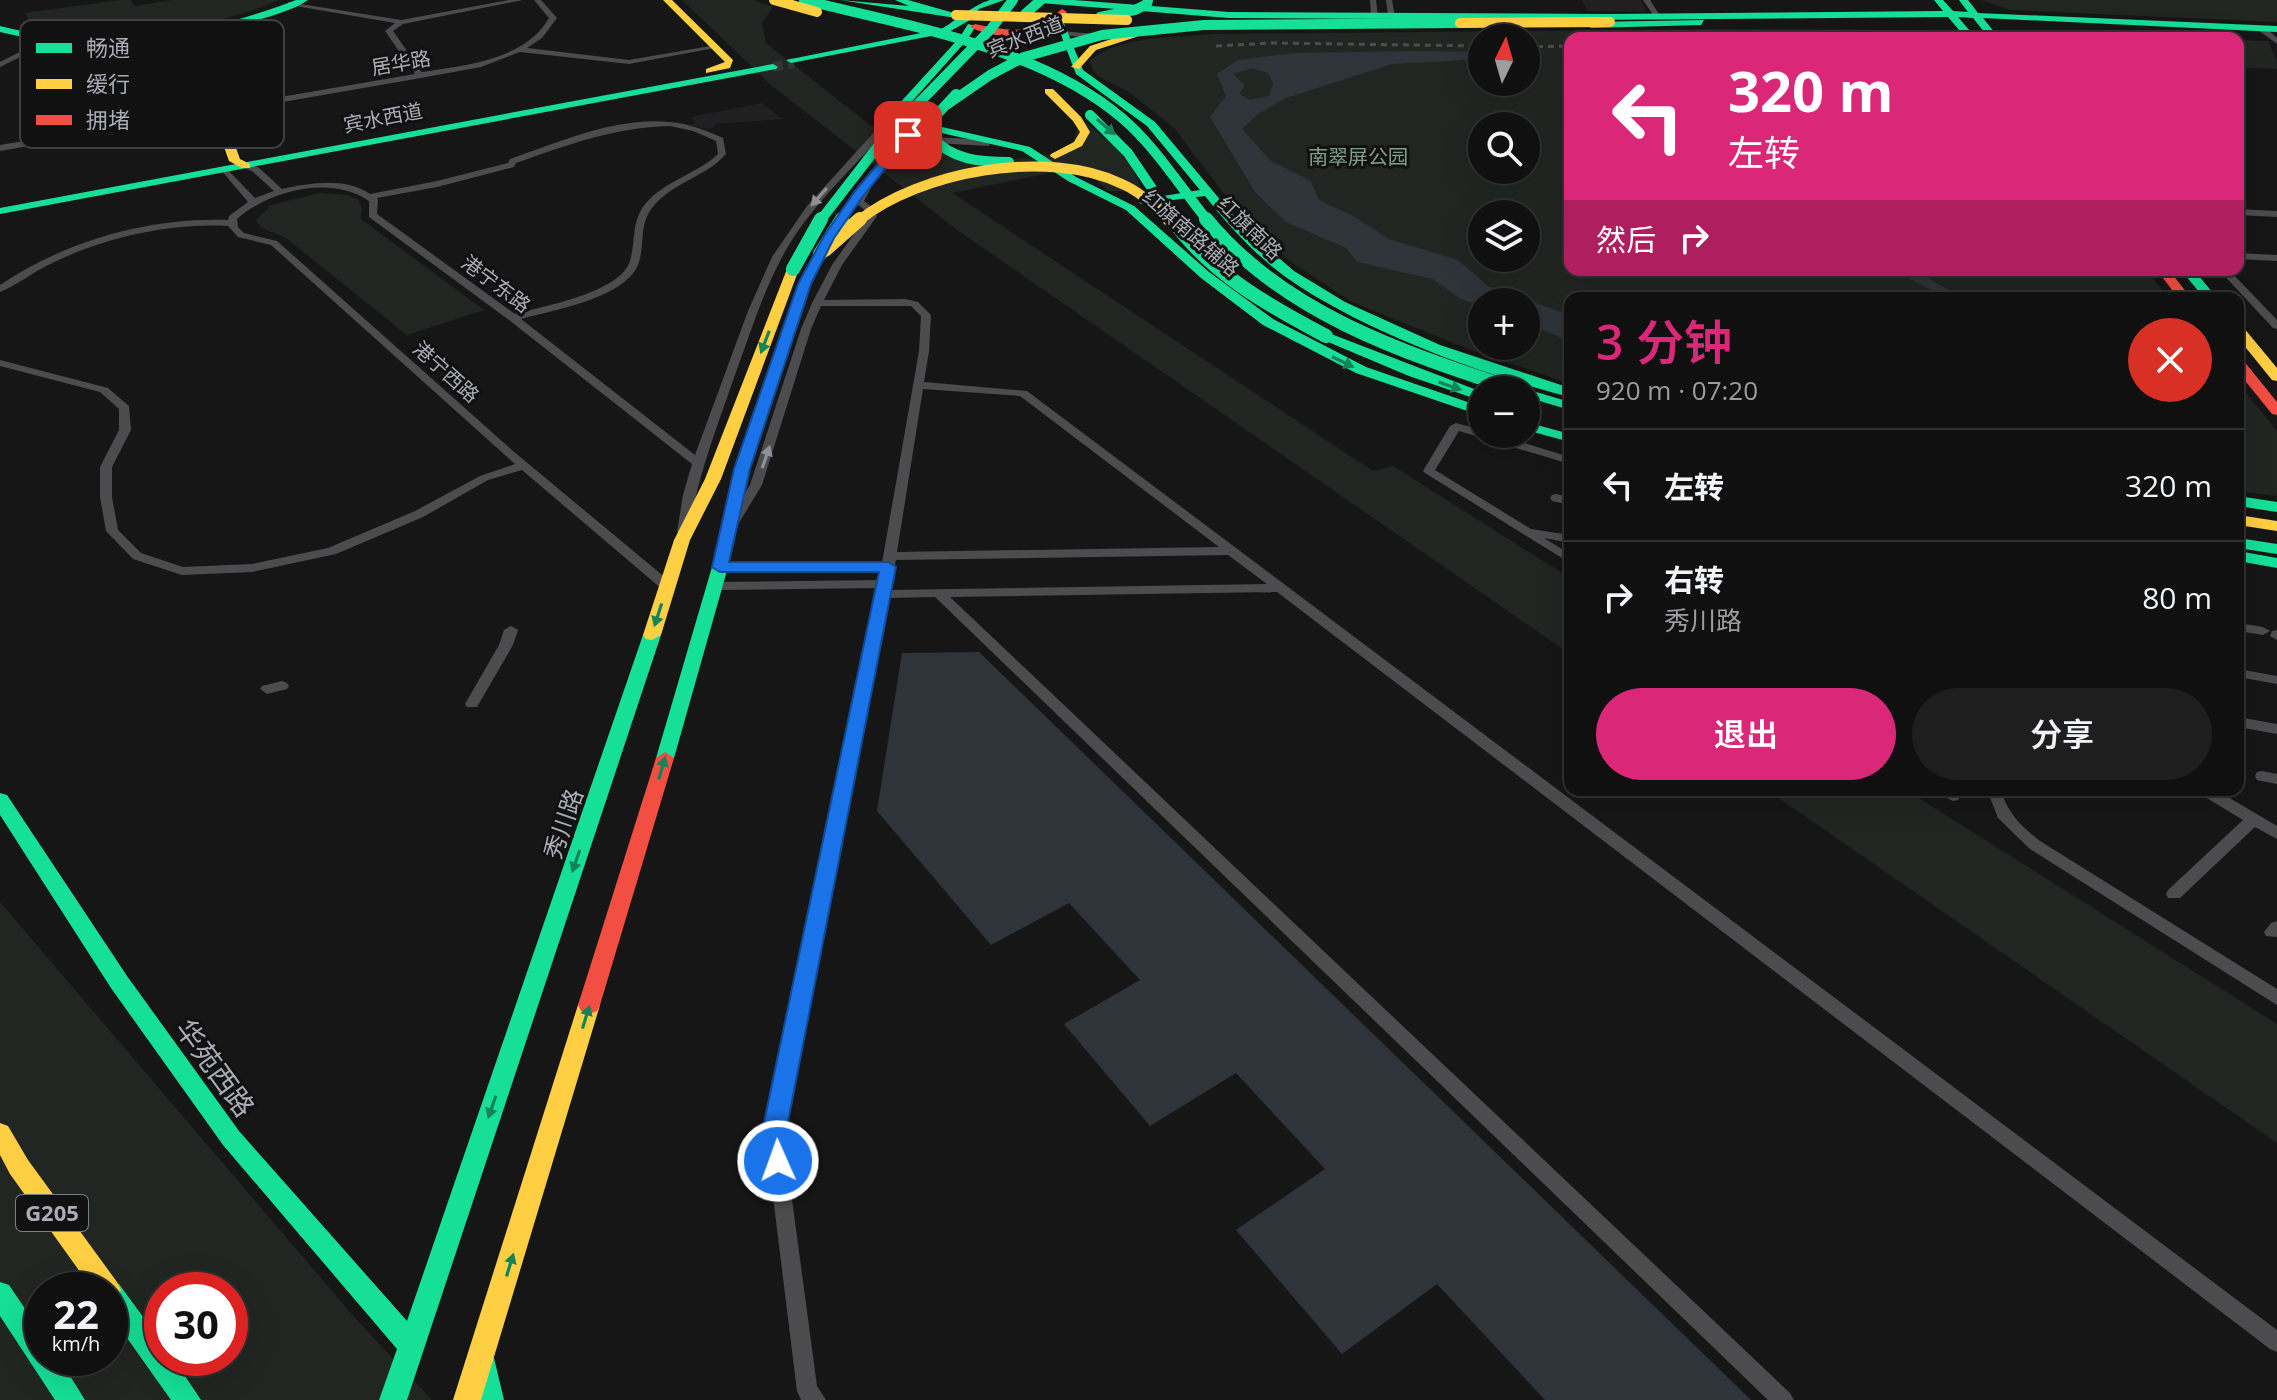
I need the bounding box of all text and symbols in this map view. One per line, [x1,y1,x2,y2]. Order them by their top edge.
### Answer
street label: 宾水西道 [983,10,1067,63]
legend [20,20,284,148]
north arrow [1468,24,1540,96]
map controls [1468,24,1540,448]
text: 畅通 [86,32,130,62]
street label: 居华路 [369,44,433,81]
text: 320 m [1728,52,1894,128]
icon: left [1596,64,1700,168]
text: 缓行 [86,68,130,98]
street label: 宾水西道 [341,97,425,138]
pin [874,101,942,169]
text: 拥堵 [86,104,130,134]
button: search [1468,112,1540,184]
icon: arrive [886,113,930,157]
one-way arrow [1095,118,1115,135]
text: 左转 [1728,128,1800,177]
park label: 南翠屏公园 [1308,143,1408,170]
street label: 红旗南路辅路 [1137,183,1245,282]
one-way arrow [811,187,828,207]
street label: 红旗南路 [1212,190,1288,265]
button: layers [1468,200,1540,272]
icon: right [1672,216,1716,260]
text: 然后 [1596,219,1656,260]
street label: 港宁东路 [456,249,536,318]
button: + [1468,288,1540,360]
text: 3 分钟 [1596,309,1732,374]
button: close [2128,318,2212,402]
one-way arrow [758,330,771,354]
street label: 港宁西路 [408,335,485,408]
one-way arrow [1332,355,1355,368]
text: 920 m · 07:20 [1596,372,1758,408]
button: − [1468,376,1540,448]
one-way arrow [1439,380,1463,392]
one-way arrow [760,445,772,469]
icon: left [1596,463,1640,507]
text: 320 m [2125,465,2212,506]
text: 左转 [1664,466,1724,507]
text: 右转 [1664,559,1724,600]
icon: right [1596,575,1640,619]
text: 80 m [2142,577,2212,618]
text: 秀川路 [1664,602,1742,638]
one-way arrow [652,603,664,627]
button: 退出 [1596,688,1896,780]
button: 分享 [1912,688,2212,780]
one-way arrow [656,755,669,779]
street label: 秀川路 [535,784,590,863]
one-way arrow [569,849,582,873]
one-way arrow [580,1004,593,1028]
street label: 华苑西路 [168,1011,264,1124]
one-way arrow [486,1096,498,1120]
position arrow [736,1119,820,1203]
road number: G205 [16,1195,88,1231]
one-way arrow [504,1253,517,1277]
speed limit sign: 30 [144,1272,248,1376]
text: 22 [53,1286,99,1341]
text: km/h [52,1330,100,1357]

